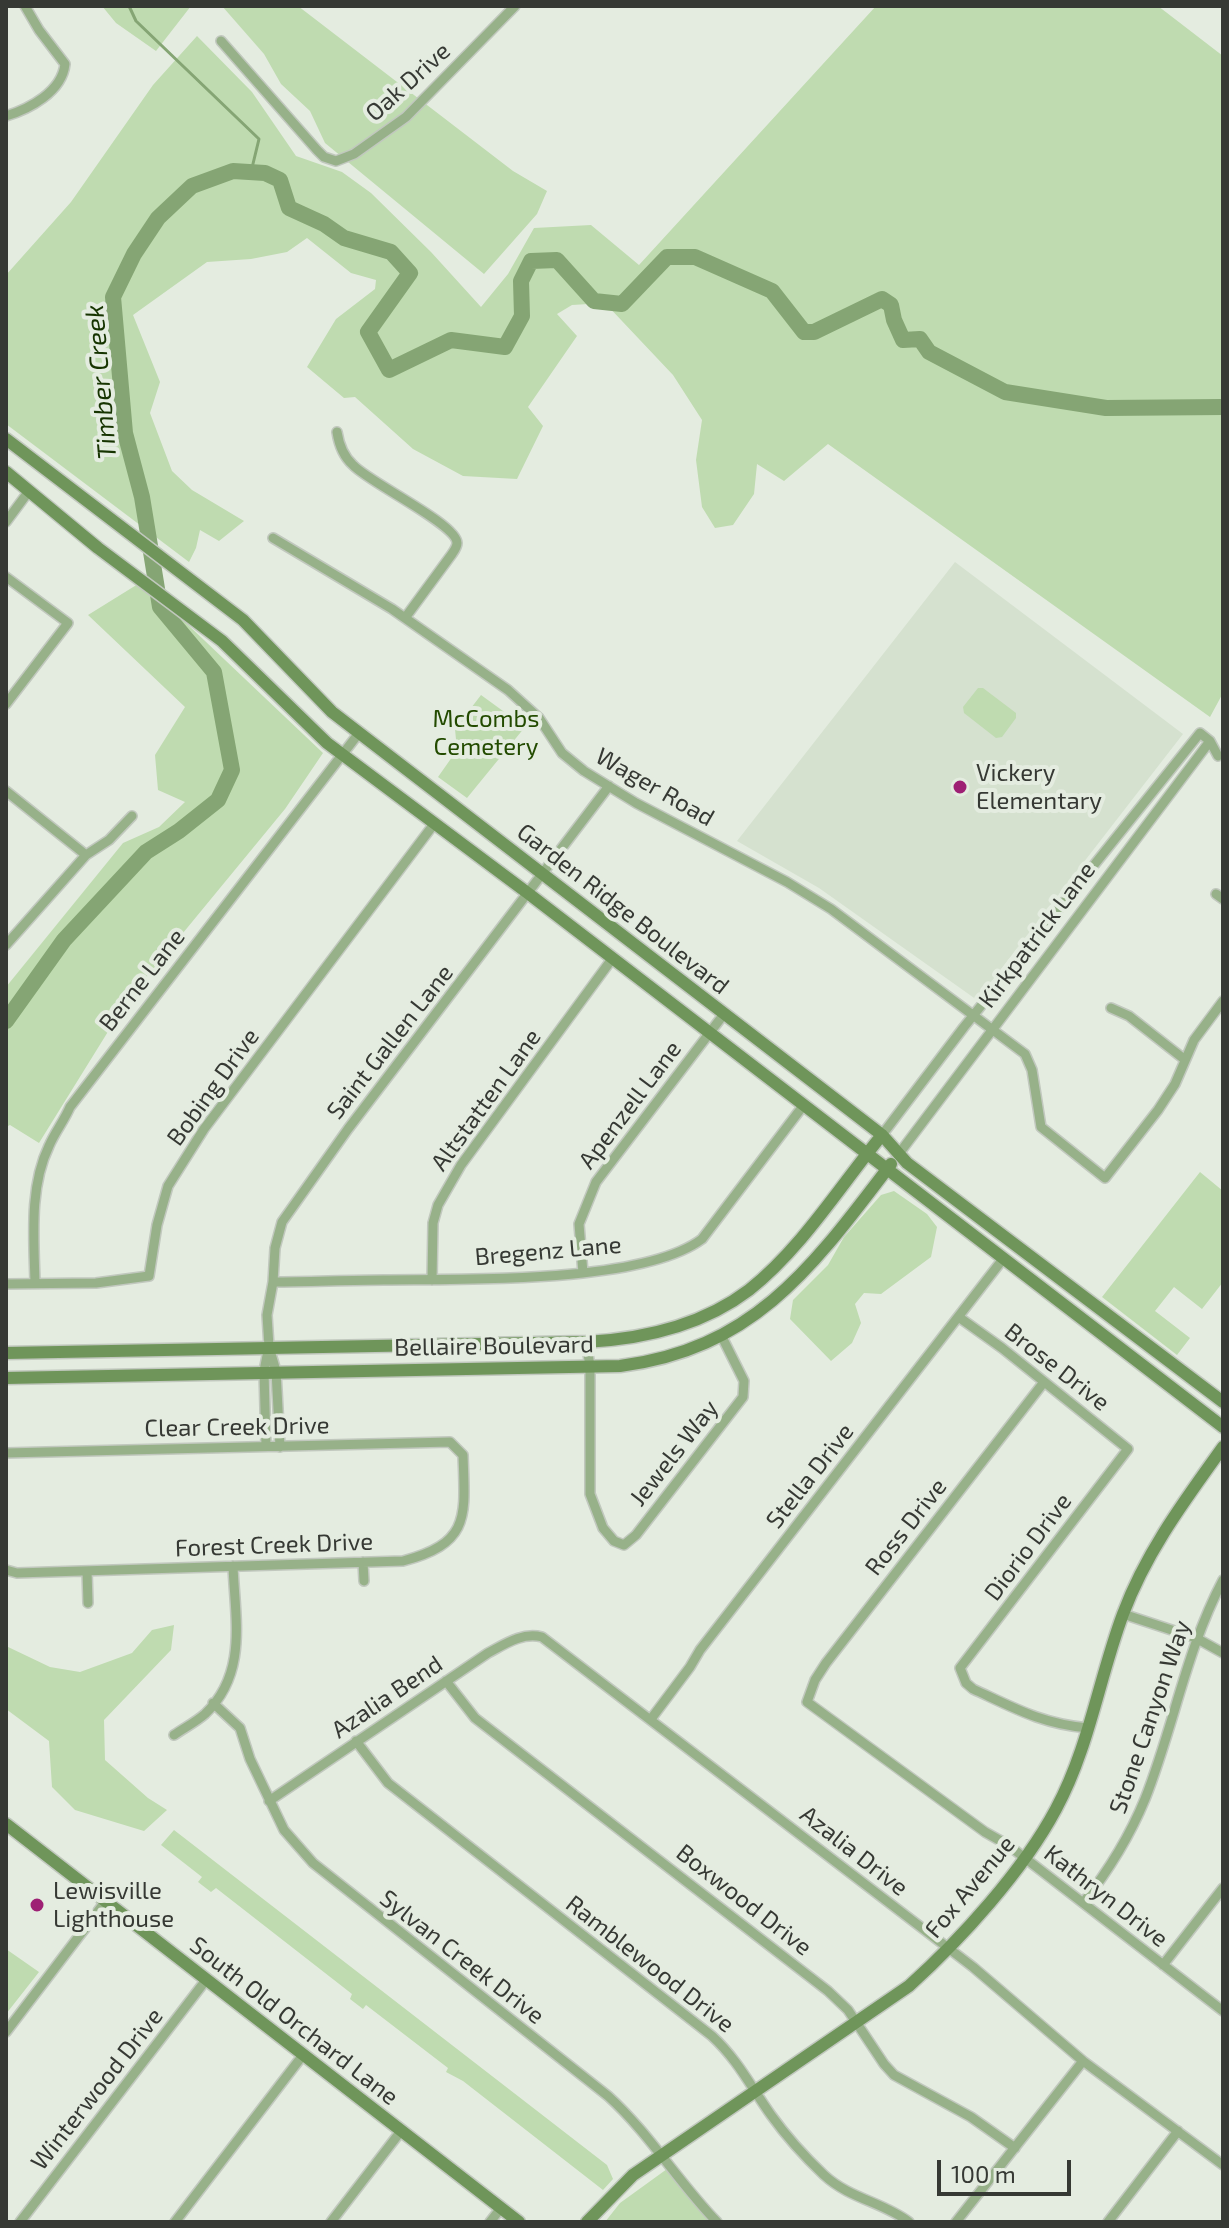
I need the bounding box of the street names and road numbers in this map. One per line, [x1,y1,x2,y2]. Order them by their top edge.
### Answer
street label: Oak Drive [360,37,456,127]
street label: Wager Road [591,742,719,832]
street label: Garden Ridge Boulevard [511,817,735,1001]
street label: Kirkpatrick Lane [973,856,1101,1014]
street label: Berne Lane [93,923,191,1037]
street label: Saint Gallen Lane [321,959,459,1125]
street label: Bobing Drive [161,1023,265,1151]
street label: Altstatten Lane [425,1023,547,1177]
street label: Apenzell Lane [573,1035,687,1175]
street label: Bregenz Lane [473,1230,623,1272]
street label: Brose Drive [999,1317,1115,1417]
street label: Bellaire Boulevard [394,1330,594,1362]
street label: Jewels Way [624,1394,724,1512]
street label: Clear Creek Drive [144,1411,330,1443]
street label: Stella Drive [760,1418,860,1534]
street label: Ross Drive [859,1473,953,1581]
street label: Diorio Drive [978,1488,1078,1606]
street label: Forest Creek Drive [174,1527,374,1563]
street label: Stone Canyon Way [1103,1616,1197,1818]
street label: Azalia Bend [326,1649,448,1745]
street label: Azalia Drive [794,1800,914,1902]
street label: Fox Avenue [919,1830,1021,1944]
street label: Boxwood Drive [671,1838,817,1962]
street label: Kathryn Drive [1038,1839,1174,1953]
street label: Sylvan Creek Drive [374,1884,550,2030]
street label: Ramblewood Drive [560,1889,740,2039]
street label: South Old Orchard Lane [184,1931,404,2111]
street label: Winterwood Drive [25,2002,169,2176]

